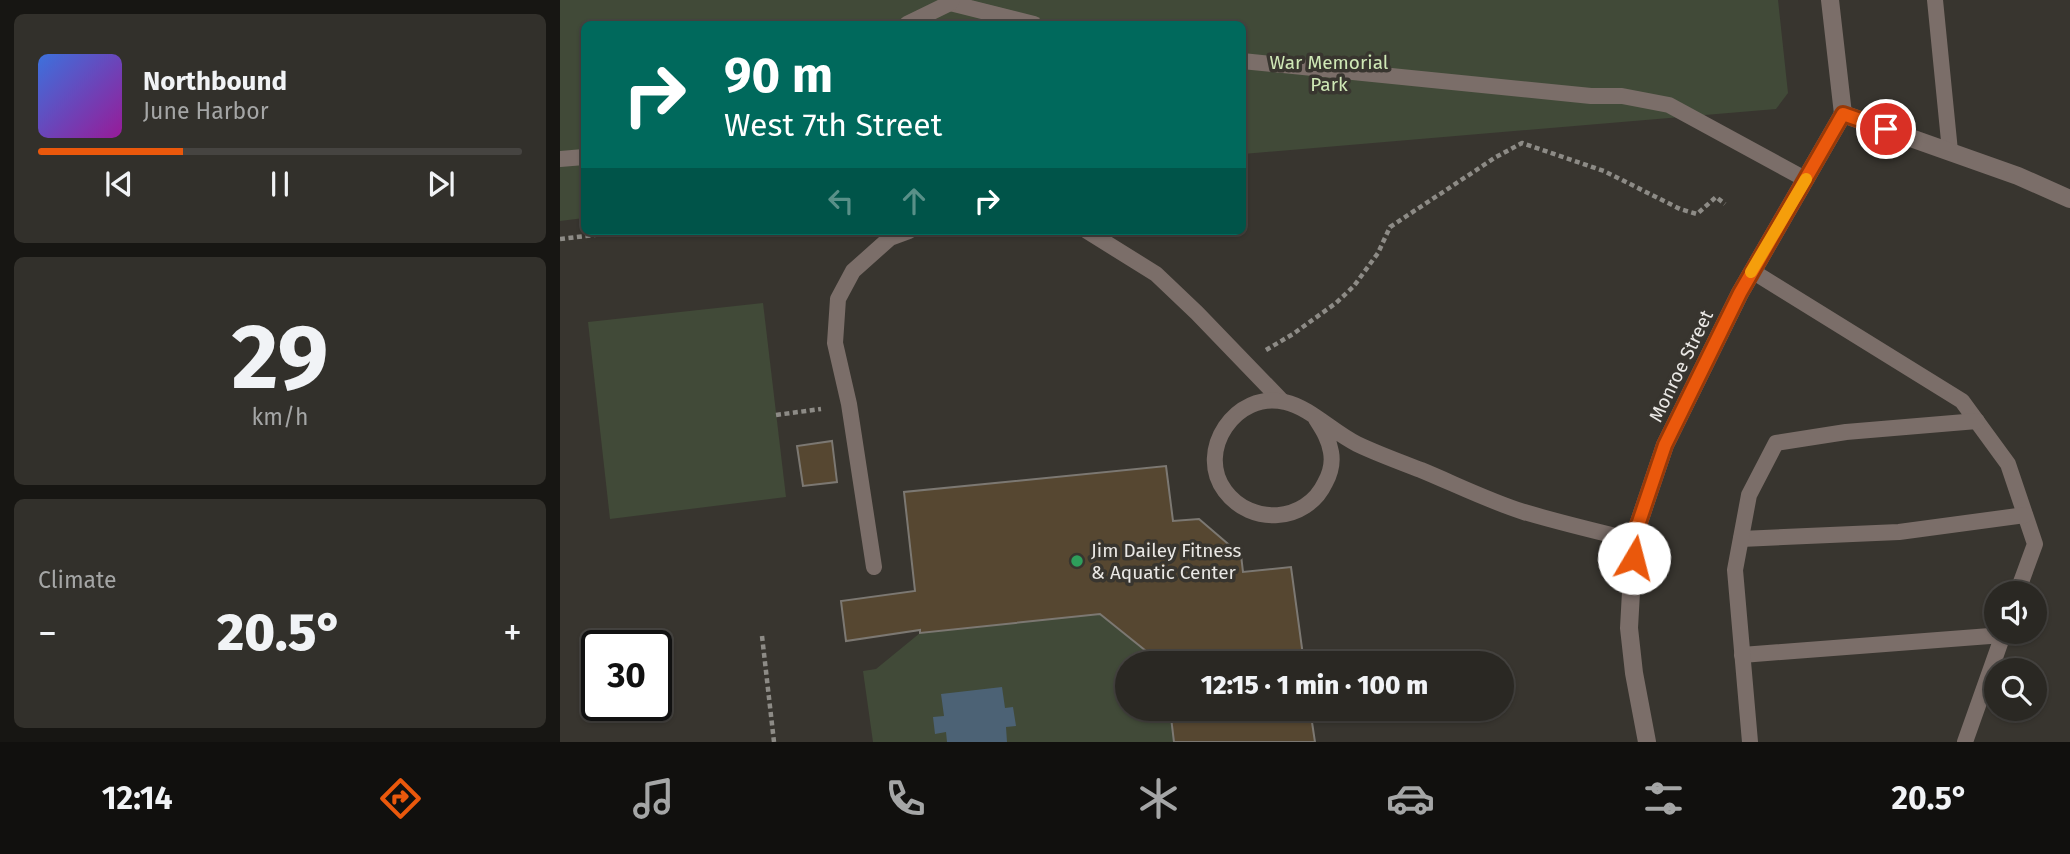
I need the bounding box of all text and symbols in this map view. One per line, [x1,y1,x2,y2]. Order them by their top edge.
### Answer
text: 90 m [724,46,833,105]
icon: right [609,49,700,140]
park label: War Memorial Park [1270,51,1389,96]
text: Northbound [143,66,287,97]
text: June Harbor [143,97,269,125]
pin [1856,99,1916,159]
text: West 7th Street [724,106,942,144]
icon: arrive [1867,110,1905,148]
icon: previous [100,165,138,203]
icon: pause [261,165,299,203]
icon: next [422,165,460,203]
icon: left [822,182,860,220]
icon: ahead [895,182,933,220]
icon: right [968,182,1006,220]
text: 29 [231,303,329,412]
street label: Monroe Street [1644,306,1718,426]
text: km/h [252,403,308,431]
position arrow [1597,521,1671,595]
place label: Jim Dailey Fitness & Aquatic Center [1091,539,1241,584]
marker: Jim Dailey Fitness & Aquatic Center [1069,553,1085,569]
text: Climate [38,566,117,594]
map controls [1984,581,2047,721]
button: sound [1984,581,2047,644]
text: 20.5° [217,601,343,664]
text: − [38,610,57,656]
text: + [503,610,522,656]
speed limit sign: 30 [581,630,672,721]
button: search [1984,658,2047,721]
text: 12:15 · 1 min · 100 m [1201,670,1428,701]
icon: directions [376,774,425,823]
icon: music [629,774,678,823]
icon: phone [881,774,930,823]
icon: climate [1134,774,1183,823]
icon: car [1386,774,1435,823]
icon: filters [1639,774,1688,823]
text: 12:14 [102,779,173,817]
text: 20.5° [1891,779,1968,817]

